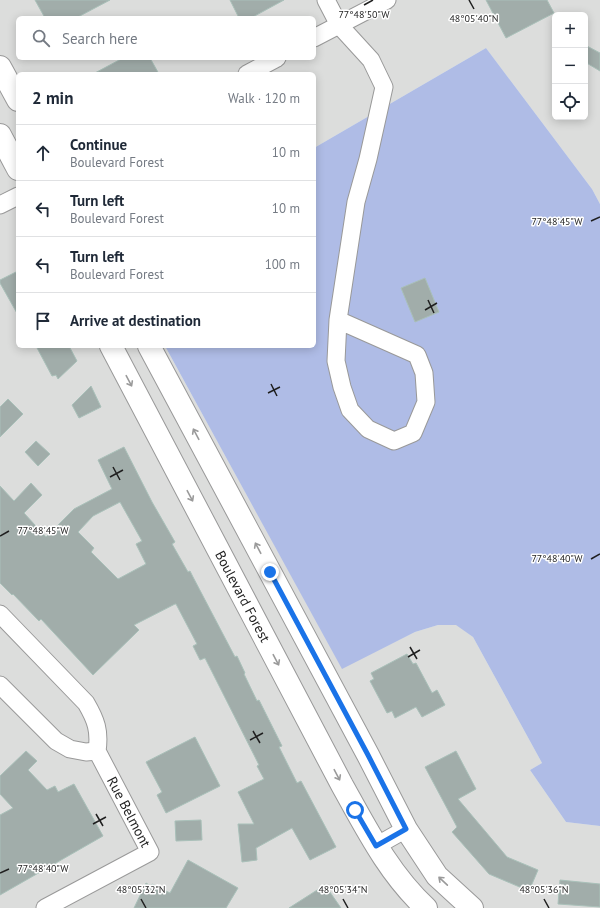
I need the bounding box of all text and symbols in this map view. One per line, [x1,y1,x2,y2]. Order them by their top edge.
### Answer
text: 77°48'50"W [338,8,390,21]
text: 48°05'40"N [449,12,499,25]
map controls [552,12,588,120]
button: + [552,12,588,48]
search box [16,16,316,60]
icon: search [30,27,52,49]
text: Search here [62,29,138,48]
button: − [552,48,588,84]
button: locate [552,84,588,120]
text: 2 min [32,87,73,109]
text: Walk · 120 m [228,90,300,107]
text: Continue [70,135,127,154]
icon: ahead [32,142,54,164]
text: 10 m [272,144,300,161]
text: Boulevard Forest [70,154,164,171]
text: Turn left [70,191,124,210]
icon: left [32,198,54,220]
text: 10 m [272,200,300,217]
text: Boulevard Forest [70,210,164,227]
text: 77°48'45"W [531,215,583,228]
text: Turn left [70,247,124,266]
icon: left [32,254,54,276]
text: 100 m [265,256,300,273]
text: Boulevard Forest [70,266,164,283]
icon: arrive [32,310,54,332]
text: Arrive at destination [70,311,201,330]
one-way arrow [126,374,134,386]
one-way arrow [192,428,200,440]
one-way arrow [187,489,194,501]
text: 77°48'45"W [17,524,69,537]
one-way arrow [253,543,261,555]
street label: Boulevard Forest [211,547,274,646]
text: 77°48'40"W [531,552,583,565]
route end [261,563,279,581]
one-way arrow [273,654,281,666]
one-way arrow [334,769,341,781]
street label: Rue Belmont [103,773,155,851]
route start [346,801,364,819]
text: 77°48'40"W [17,862,69,875]
one-way arrow [438,877,449,886]
text: 48°05'32"N [116,883,166,896]
text: 48°05'34"N [318,883,368,896]
text: 48°05'36"N [519,883,569,896]

